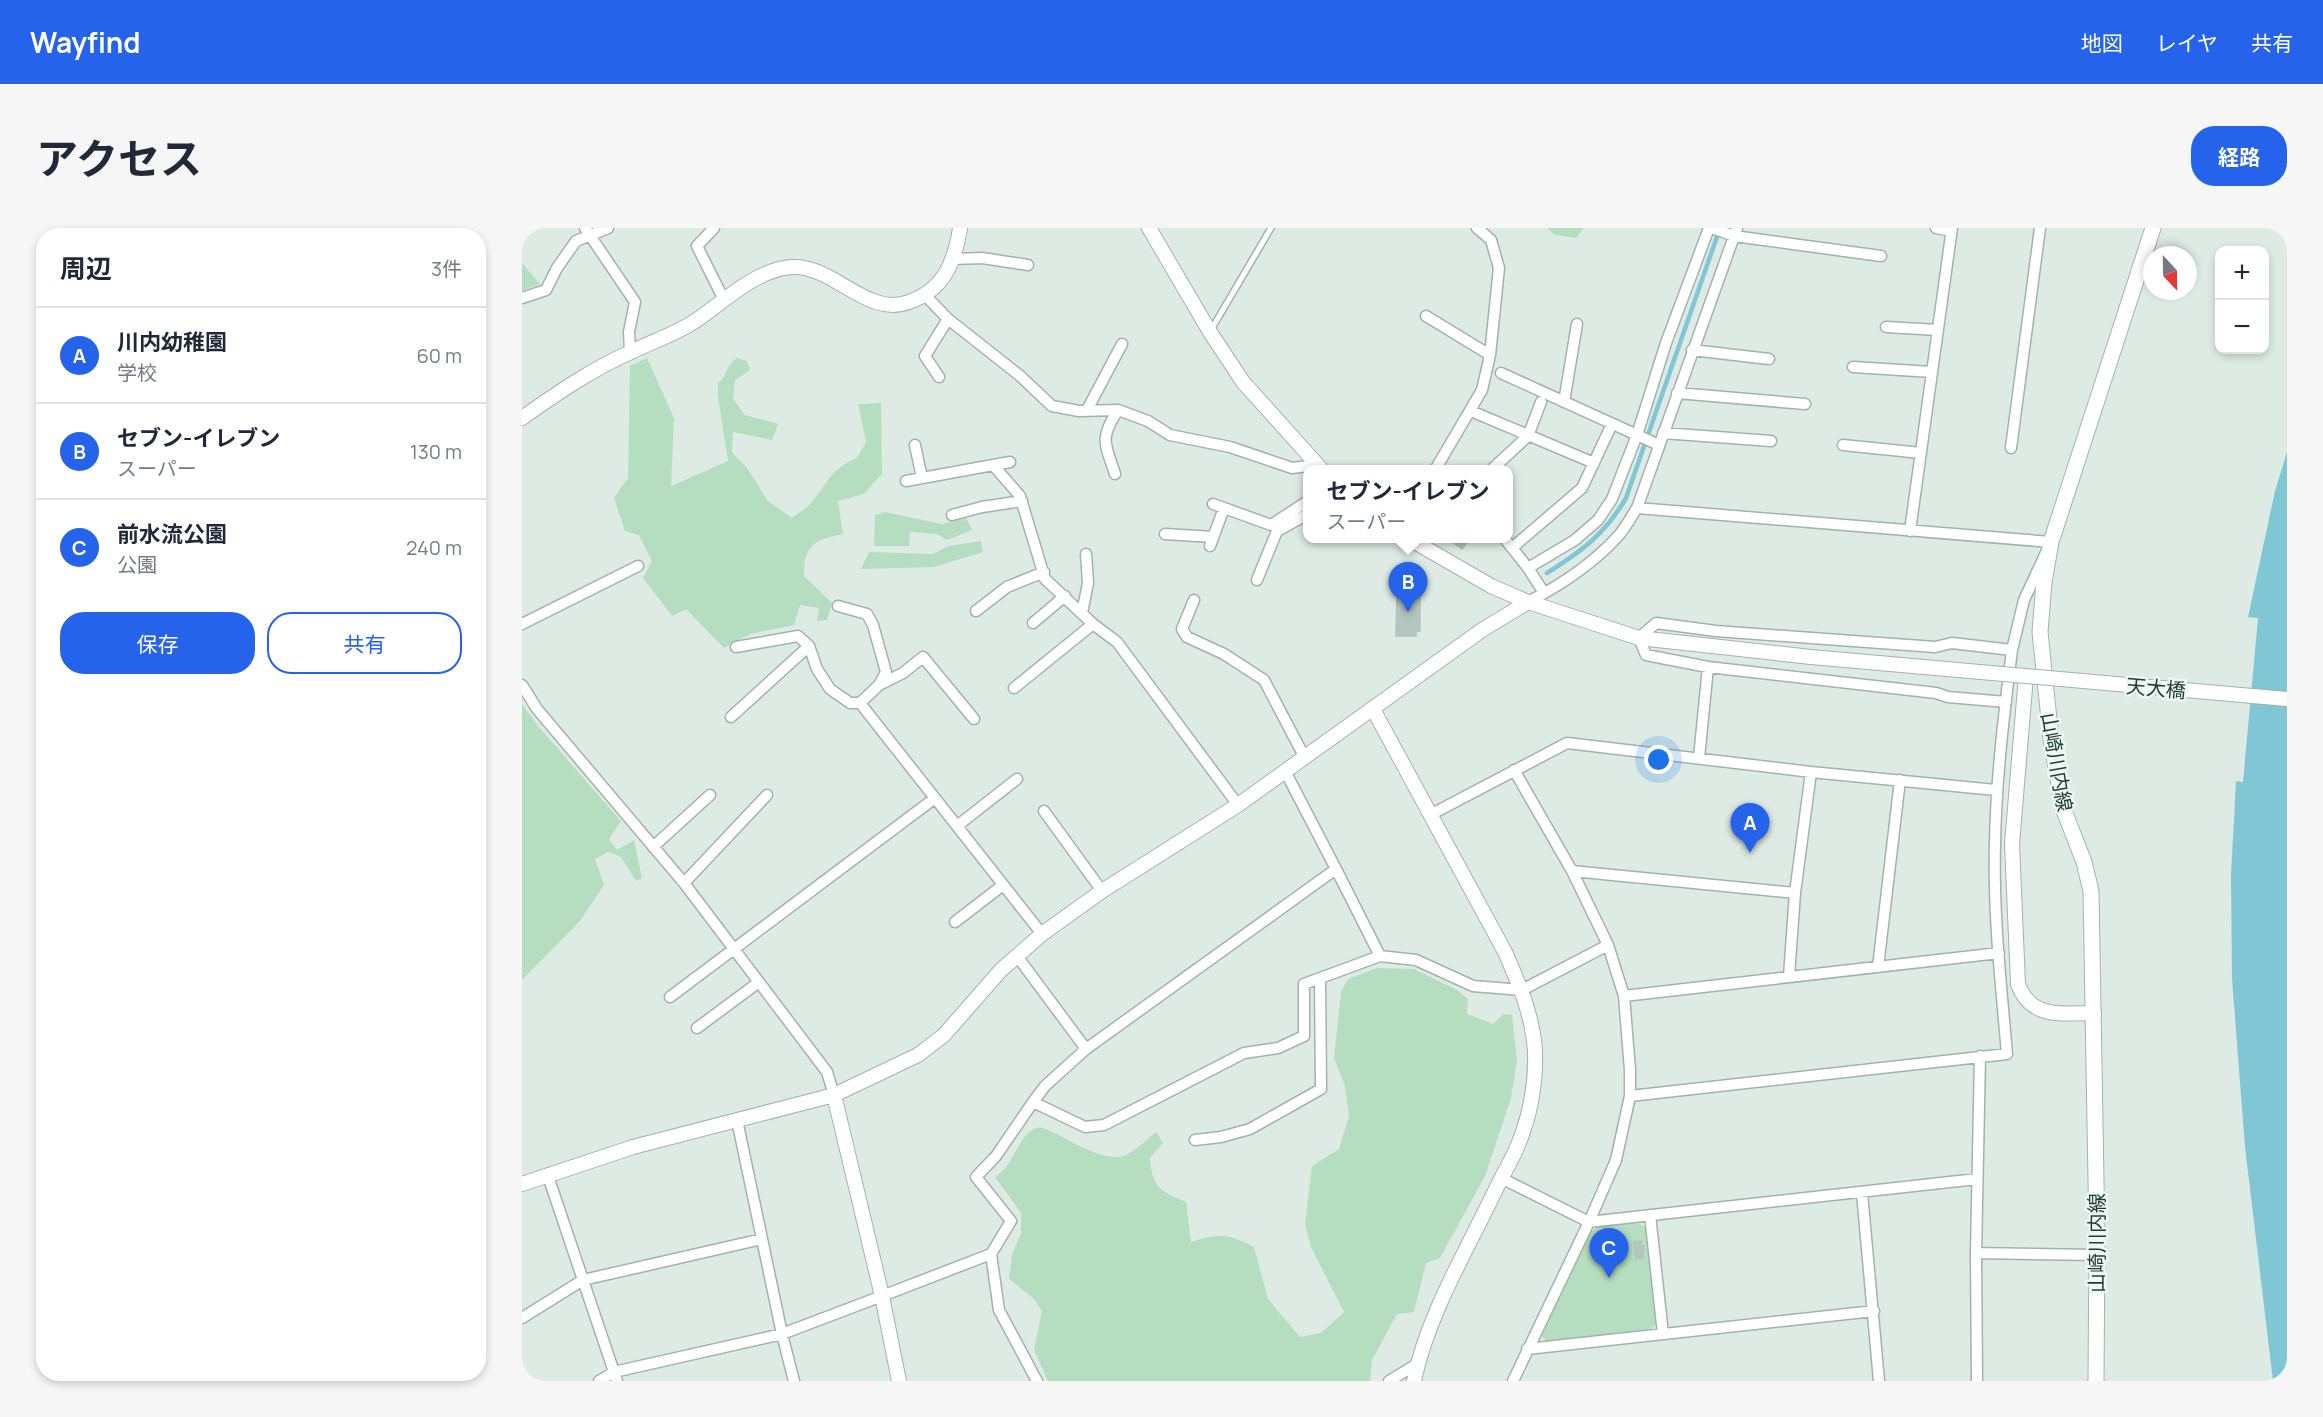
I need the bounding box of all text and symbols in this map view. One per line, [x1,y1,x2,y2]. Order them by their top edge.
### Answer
text: Wayfind [30,23,140,61]
text: 地図 [2081,29,2123,57]
text: レイヤ [2156,29,2218,57]
text: 共有 [2251,29,2293,57]
button: 経路 [2191,126,2287,186]
text: アクセス [36,129,202,187]
north arrow [2143,246,2197,300]
map controls [2215,246,2269,354]
button: + [2215,246,2269,300]
text: 周辺 [60,250,112,286]
text: 3件 [431,255,462,282]
button: − [2215,300,2269,354]
text: 川内幼稚園 [117,327,227,357]
text: A [73,342,86,369]
text: 60 m [416,342,462,369]
text: 学校 [117,359,157,386]
text: セブン-イレブン [117,423,280,453]
text: B [73,438,86,465]
text: 130 m [410,438,462,465]
text: スーパー [117,455,197,482]
popup [1303,465,1513,543]
text: セブン-イレブン [1326,476,1490,506]
text: スーパー [1326,508,1406,535]
text: 前水流公園 [117,519,227,549]
text: C [72,534,87,561]
text: 240 m [406,534,462,561]
text: 公園 [117,551,157,578]
pin: B [1388,562,1428,612]
button: 保存 [60,612,255,674]
button: 共有 [267,612,462,674]
street label: 天大橋 [2125,672,2187,704]
street label: 山崎川内線 [2035,710,2079,814]
your location [1644,745,1673,774]
pin: A [1730,804,1770,853]
street label: 山崎川内線 [2083,1193,2110,1293]
pin: C [1590,1228,1628,1278]

